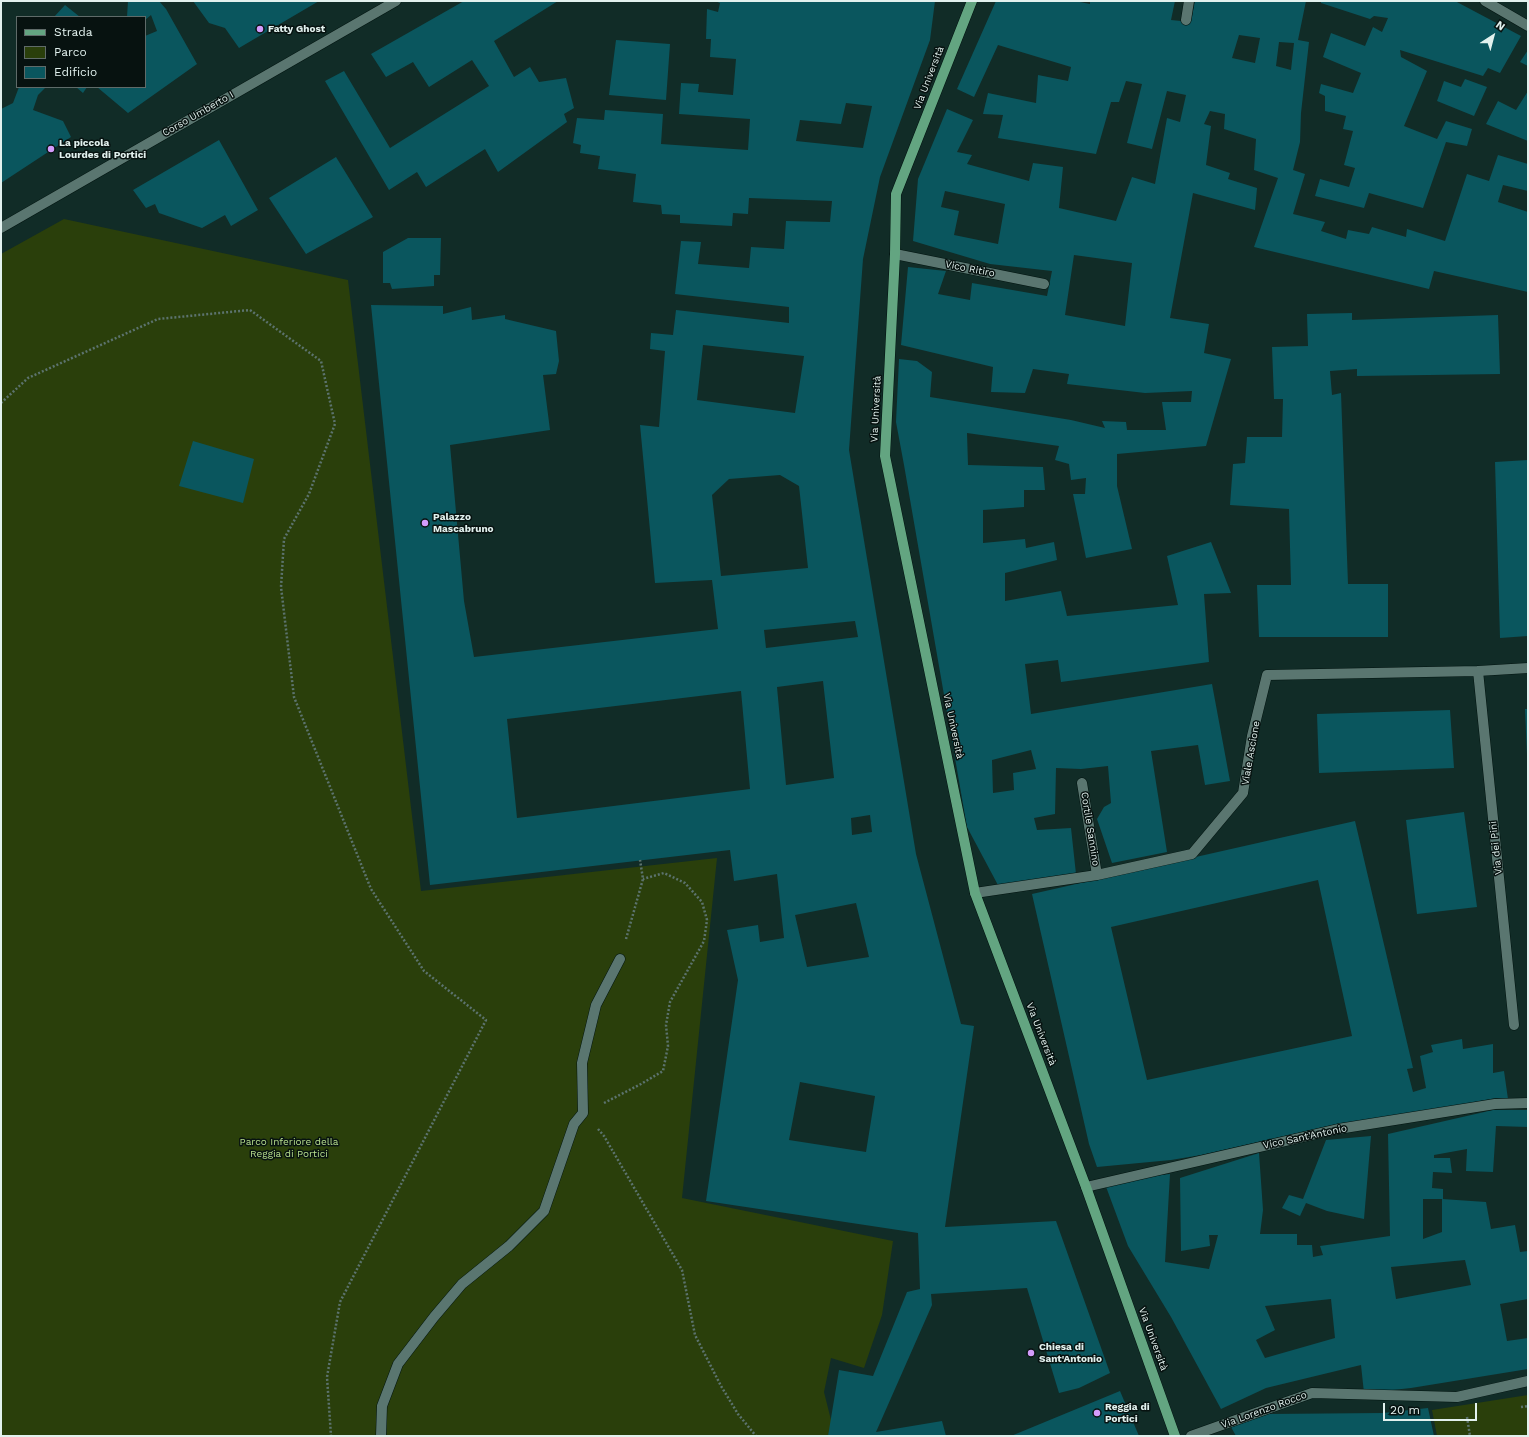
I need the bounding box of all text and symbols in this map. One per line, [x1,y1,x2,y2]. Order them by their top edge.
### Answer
legend [16,16,146,88]
north arrow [1473,16,1513,56]
text: N [1493,18,1507,34]
place label: Fatty Ghost [268,23,325,35]
marker: Fatty Ghost [255,24,265,34]
text: Strada [54,25,93,39]
text: Parco [54,45,87,59]
street label: Via Università [911,45,947,111]
text: Edificio [54,65,97,79]
street label: Corso Umberto I [160,89,236,139]
place label: La piccola Lourdes di Portici [59,137,146,160]
marker: La piccola Lourdes di Portici [46,144,56,154]
street label: Vico Ritiro [944,258,996,280]
street label: Via Università [868,375,884,443]
place label: Palazzo Mascabruno [433,511,494,534]
marker: Palazzo Mascabruno [420,518,430,528]
street label: Via Università [940,692,966,760]
street label: Viale Ascione [1239,720,1263,786]
street label: Cortile Sannino [1078,791,1102,867]
street label: Via dei Pini [1487,821,1505,875]
street label: Via Università [1023,1001,1059,1067]
street label: Vico Sant'Antonio [1262,1122,1348,1152]
park label: Parco Inferiore della Reggia di Portici [240,1136,338,1160]
street label: Via Università [1136,1306,1170,1372]
place label: Chiesa di Sant'Antonio [1039,1341,1102,1364]
marker: Chiesa di Sant'Antonio [1026,1348,1036,1358]
street label: Via Lorenzo Rocco [1220,1389,1308,1431]
scale bar [1385,1395,1479,1421]
place label: Reggia di Portici [1105,1401,1150,1424]
text: 20 m [1390,1403,1420,1417]
marker: Reggia di Portici [1092,1408,1102,1418]

